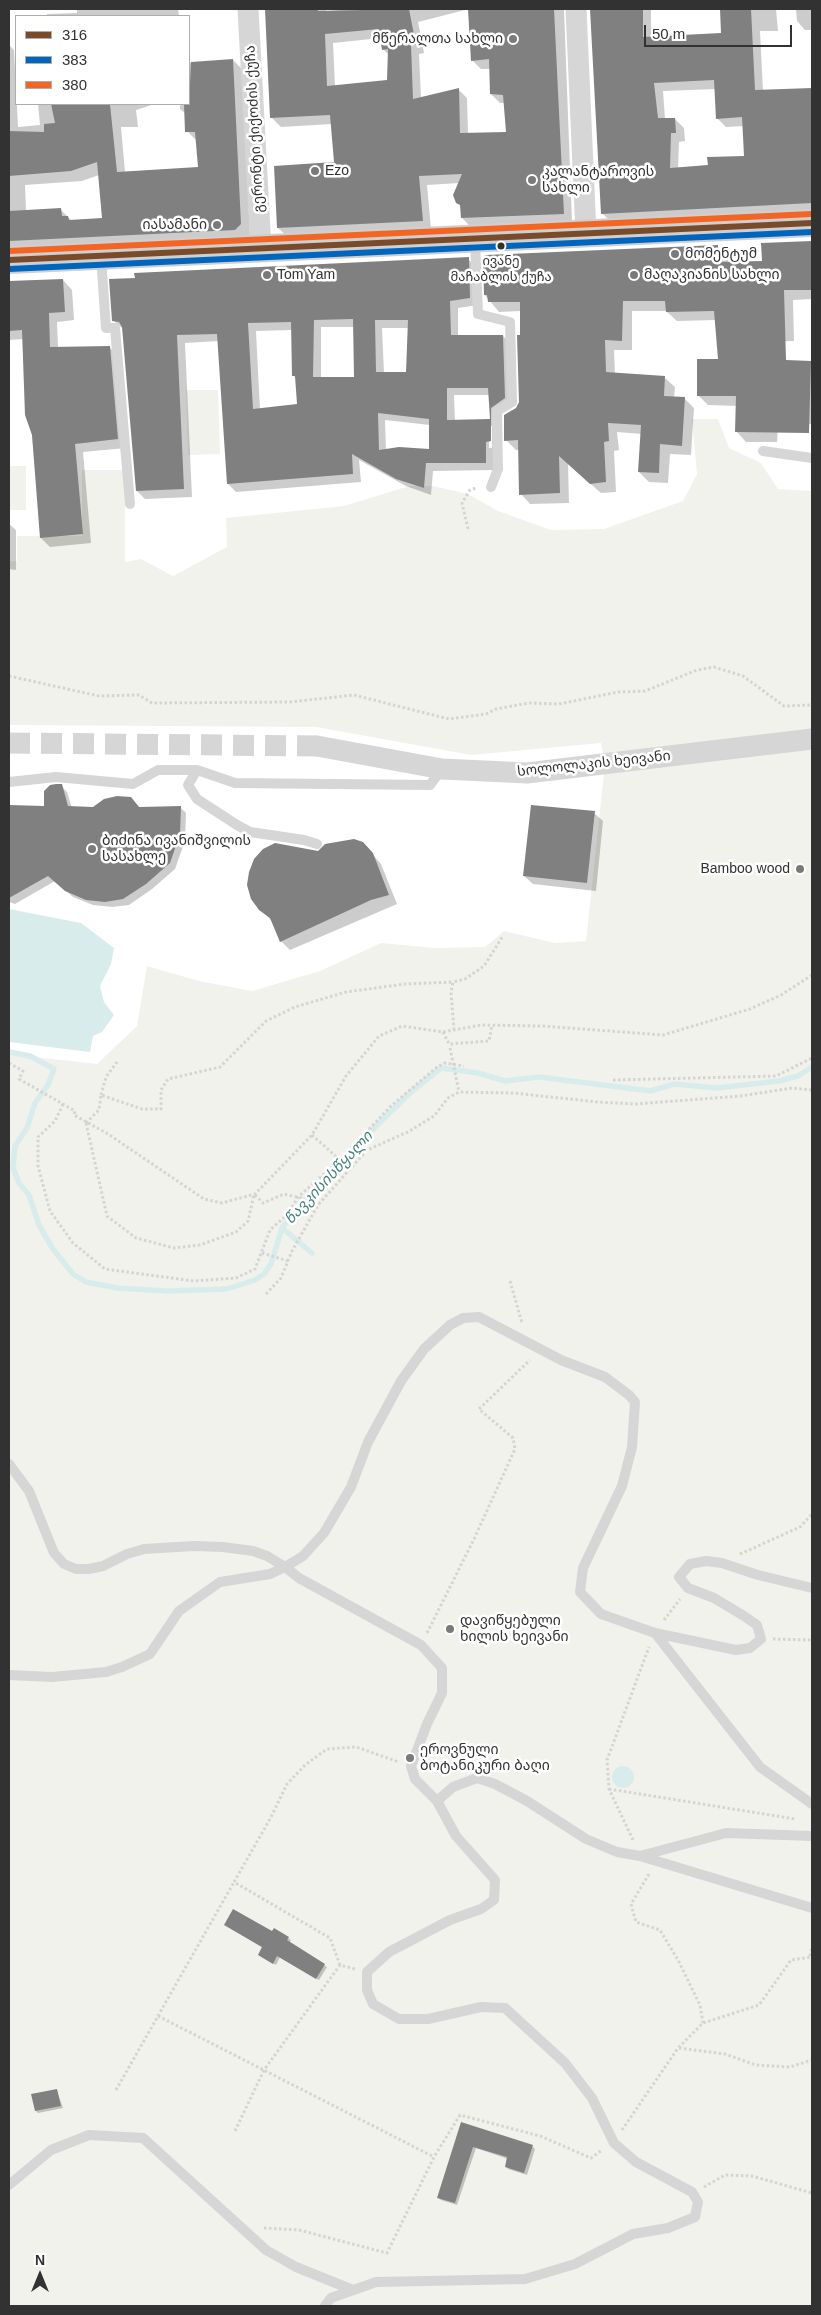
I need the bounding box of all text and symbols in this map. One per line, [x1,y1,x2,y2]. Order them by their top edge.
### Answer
legend [15,15,190,105]
scale bar [646,15,794,47]
text: 50 m [652,25,685,42]
text: 316 [62,26,87,43]
place label: მწერალთა სახლი [372,31,503,47]
marker: მწერალთა სახლი [507,33,519,45]
street label: გერონტი ქიქოძის ქუჩა [242,45,268,213]
text: 383 [62,51,87,68]
text: 380 [62,76,87,93]
place label: Ezo [325,163,349,179]
place label: კალანტაროვის სახლი [542,164,654,196]
marker: Ezo [309,165,321,177]
marker: კალანტაროვის სახლი [526,174,538,186]
place label: იასამანი [142,217,207,233]
marker: იასამანი [211,219,223,231]
marker: ივანე მაჩაბლის ქუჩა [496,241,506,251]
place label: მომენტუმ [685,246,757,262]
marker: მომენტუმ [669,248,681,260]
place label: ივანე მაჩაბლის ქუჩა [450,253,552,284]
place label: Tom Yam [277,267,335,283]
place label: მაღაკიანის სახლი [644,267,780,283]
marker: Tom Yam [261,269,273,281]
marker: მაღაკიანის სახლი [628,269,640,281]
street label: სოლოლაკის ხეივანი [517,748,671,780]
place label: ბიძინა ივანიშვილის სასახლე [102,833,251,866]
marker: ბიძინა ივანიშვილის სასახლე [86,843,98,855]
place label: Bamboo wood [700,861,790,877]
marker: Bamboo wood [794,863,806,875]
water label: წავკისისწყალი [281,1128,377,1228]
place label: დავიწყებული ხილის ხეივანი [460,1613,569,1645]
marker: დავიწყებული ხილის ხეივანი [444,1623,456,1635]
place label: ეროვნული ბოტანიკური ბაღი [420,1742,550,1774]
marker: ეროვნული ბოტანიკური ბაღი [404,1752,416,1764]
north arrow [15,2250,65,2300]
text: N [35,2252,45,2268]

